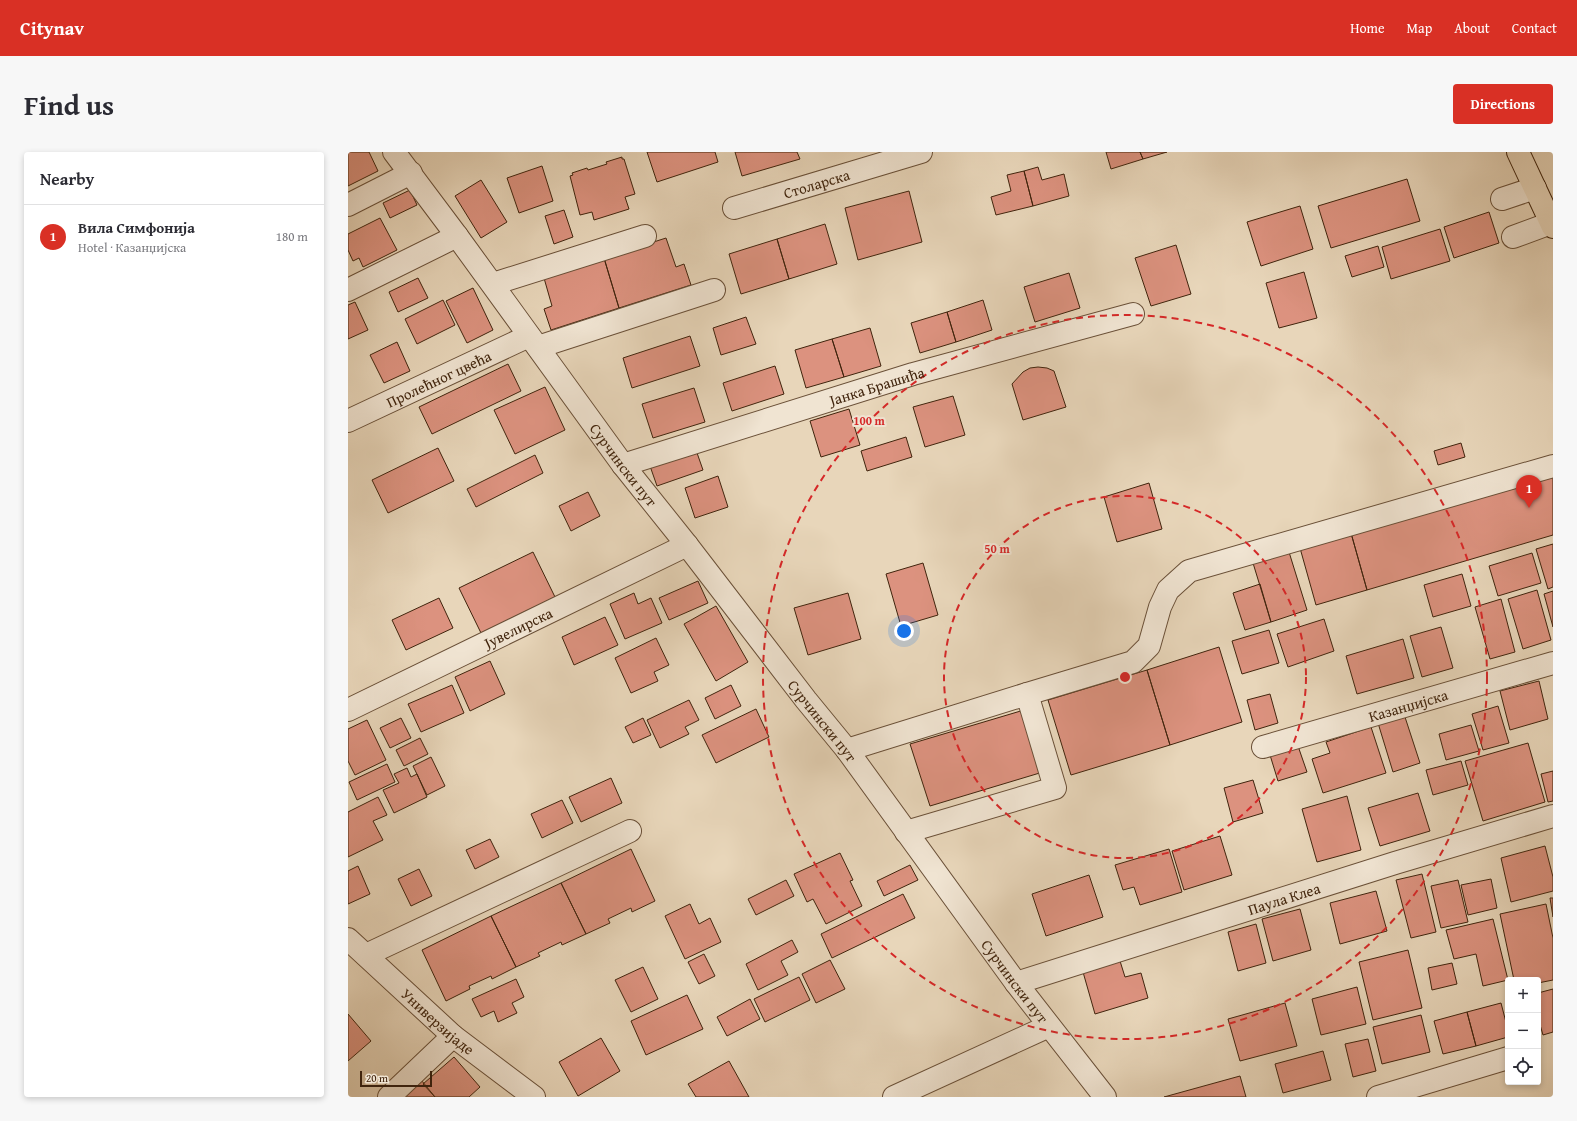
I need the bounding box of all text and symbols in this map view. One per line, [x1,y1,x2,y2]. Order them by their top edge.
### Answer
text: Citynav [20,14,84,42]
text: Home [1350,18,1385,38]
text: Map [1407,18,1432,38]
text: About [1454,18,1490,38]
text: Contact [1512,18,1557,38]
text: Find us [24,84,114,125]
button: Directions [1453,84,1553,124]
street label: Столарска [781,163,853,203]
text: Nearby [40,166,94,191]
text: Вила Симфонија [78,217,195,238]
text: 1 [50,227,56,246]
text: 180 m [276,227,308,246]
text: Hotel · Казанџијска [78,238,186,257]
street label: Пролећног цвећа [383,344,495,412]
street label: Јанка Брашића [825,361,928,411]
text: 100 m [853,412,886,429]
street label: Сурчински пут [585,419,663,511]
pin: 1 [1516,475,1542,508]
text: 50 m [984,540,1010,557]
street label: Јувелирска [478,601,556,654]
your location [894,621,914,641]
centre of rings [1118,670,1132,684]
street label: Сурчински пут [783,675,863,766]
street label: Казанџијска [1366,683,1451,726]
street label: Паула Клеа [1245,877,1324,919]
street label: Сурчински пут [977,935,1054,1028]
map controls [1505,977,1541,1085]
button: + [1505,977,1541,1013]
street label: Универзијаде [397,983,479,1059]
button: − [1505,1013,1541,1049]
button: locate [1505,1049,1541,1085]
scale bar [360,1069,432,1088]
text: 20 m [366,1070,388,1086]

